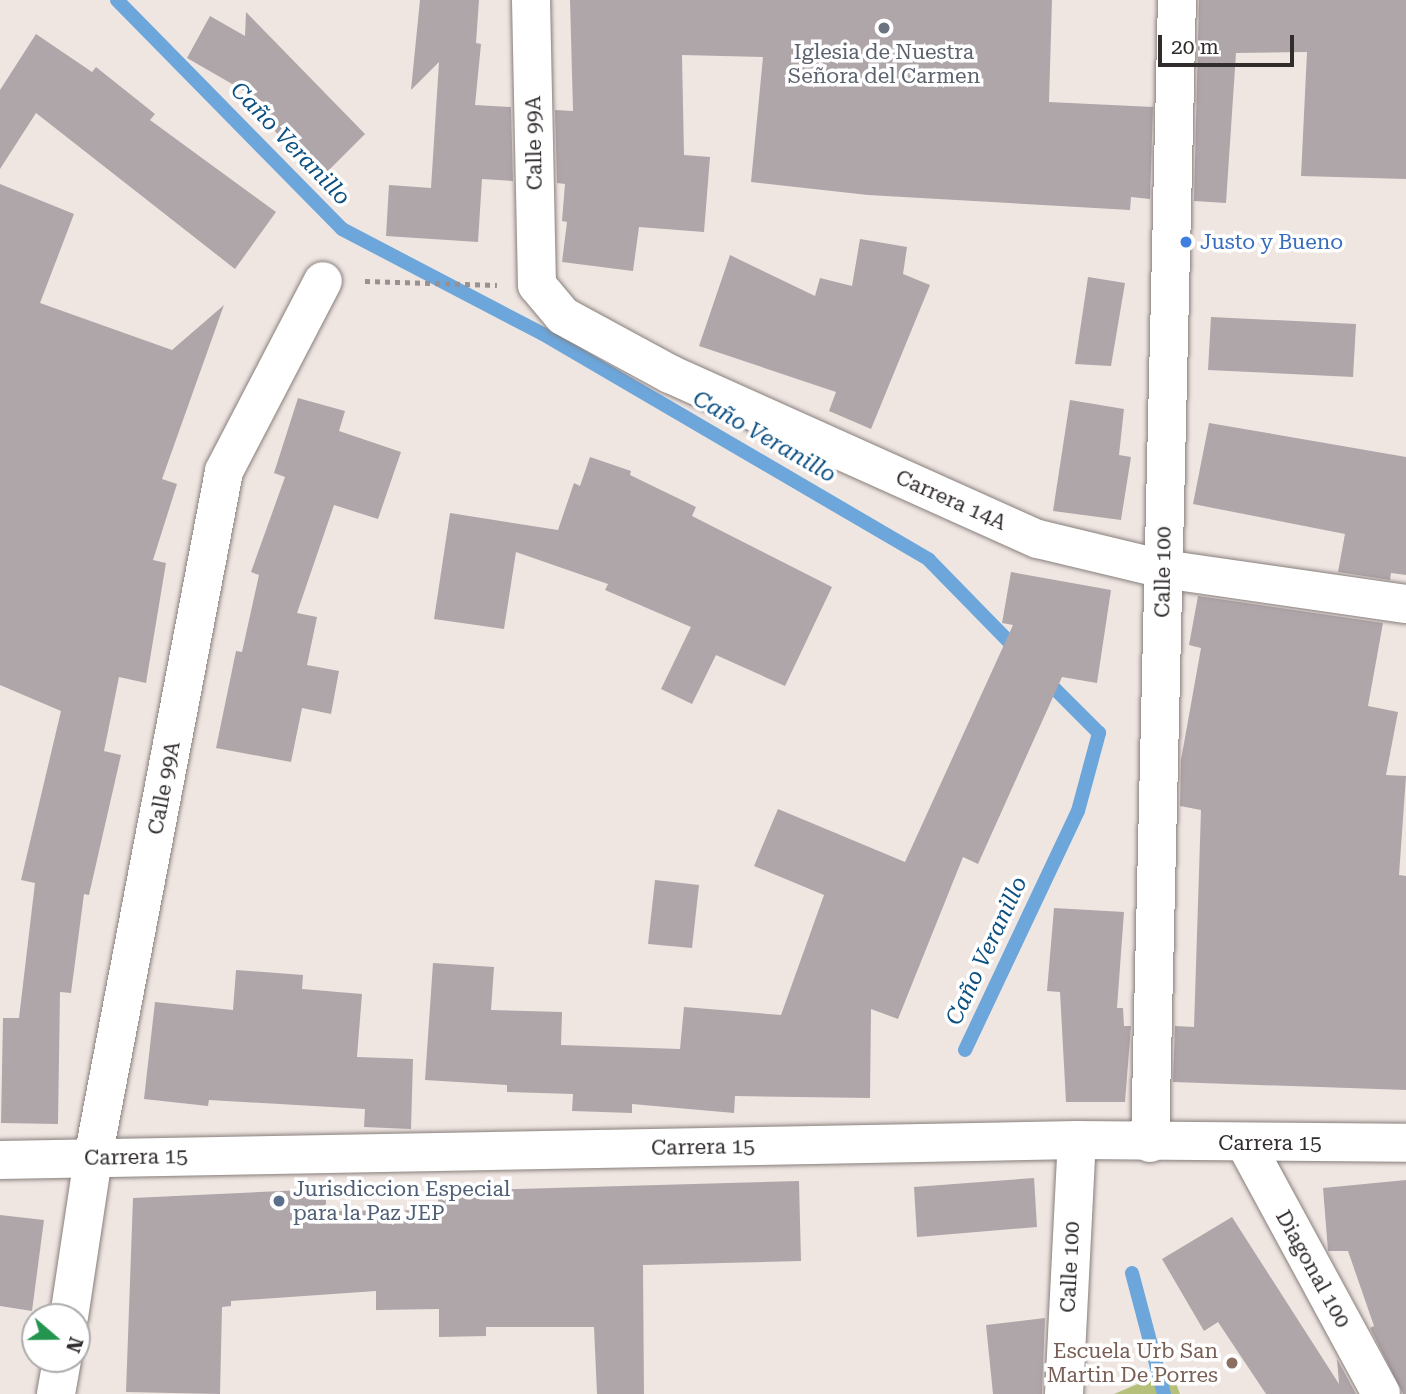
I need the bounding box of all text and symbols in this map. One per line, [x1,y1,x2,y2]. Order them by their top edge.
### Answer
marker: Iglesia de Nuestra Señora del Carmen [876,20,892,36]
scale bar [1161,21,1298,65]
text: 20 m [1171,35,1219,59]
place label: Iglesia de Nuestra Señora del Carmen [788,39,980,89]
water label: Caño Veranillo [224,77,356,211]
street label: Calle 99A [521,96,547,190]
place label: Justo y Bueno [1200,229,1343,255]
marker: Justo y Bueno [1178,234,1194,250]
water label: Caño Veranillo [688,385,840,489]
street label: Carrera 14A [892,464,1010,536]
street label: Calle 100 [1150,526,1176,618]
street label: Calle 99A [143,739,185,837]
water label: Caño Veranillo [941,872,1033,1030]
street label: Carrera 15 [1218,1130,1322,1156]
street label: Carrera 15 [651,1133,755,1161]
street label: Carrera 15 [84,1143,188,1171]
place label: Jurisdiccion Especial para la Paz JEP [293,1176,510,1226]
marker: Jurisdiccion Especial para la Paz JEP [271,1193,287,1209]
street label: Diagonal 100 [1270,1206,1356,1332]
street label: Calle 100 [1055,1221,1085,1313]
north arrow [21,1303,91,1373]
text: N [61,1334,88,1355]
place label: Escuela Urb San Martin De Porres [1047,1338,1218,1388]
marker: Escuela Urb San Martin De Porres [1224,1355,1240,1371]

